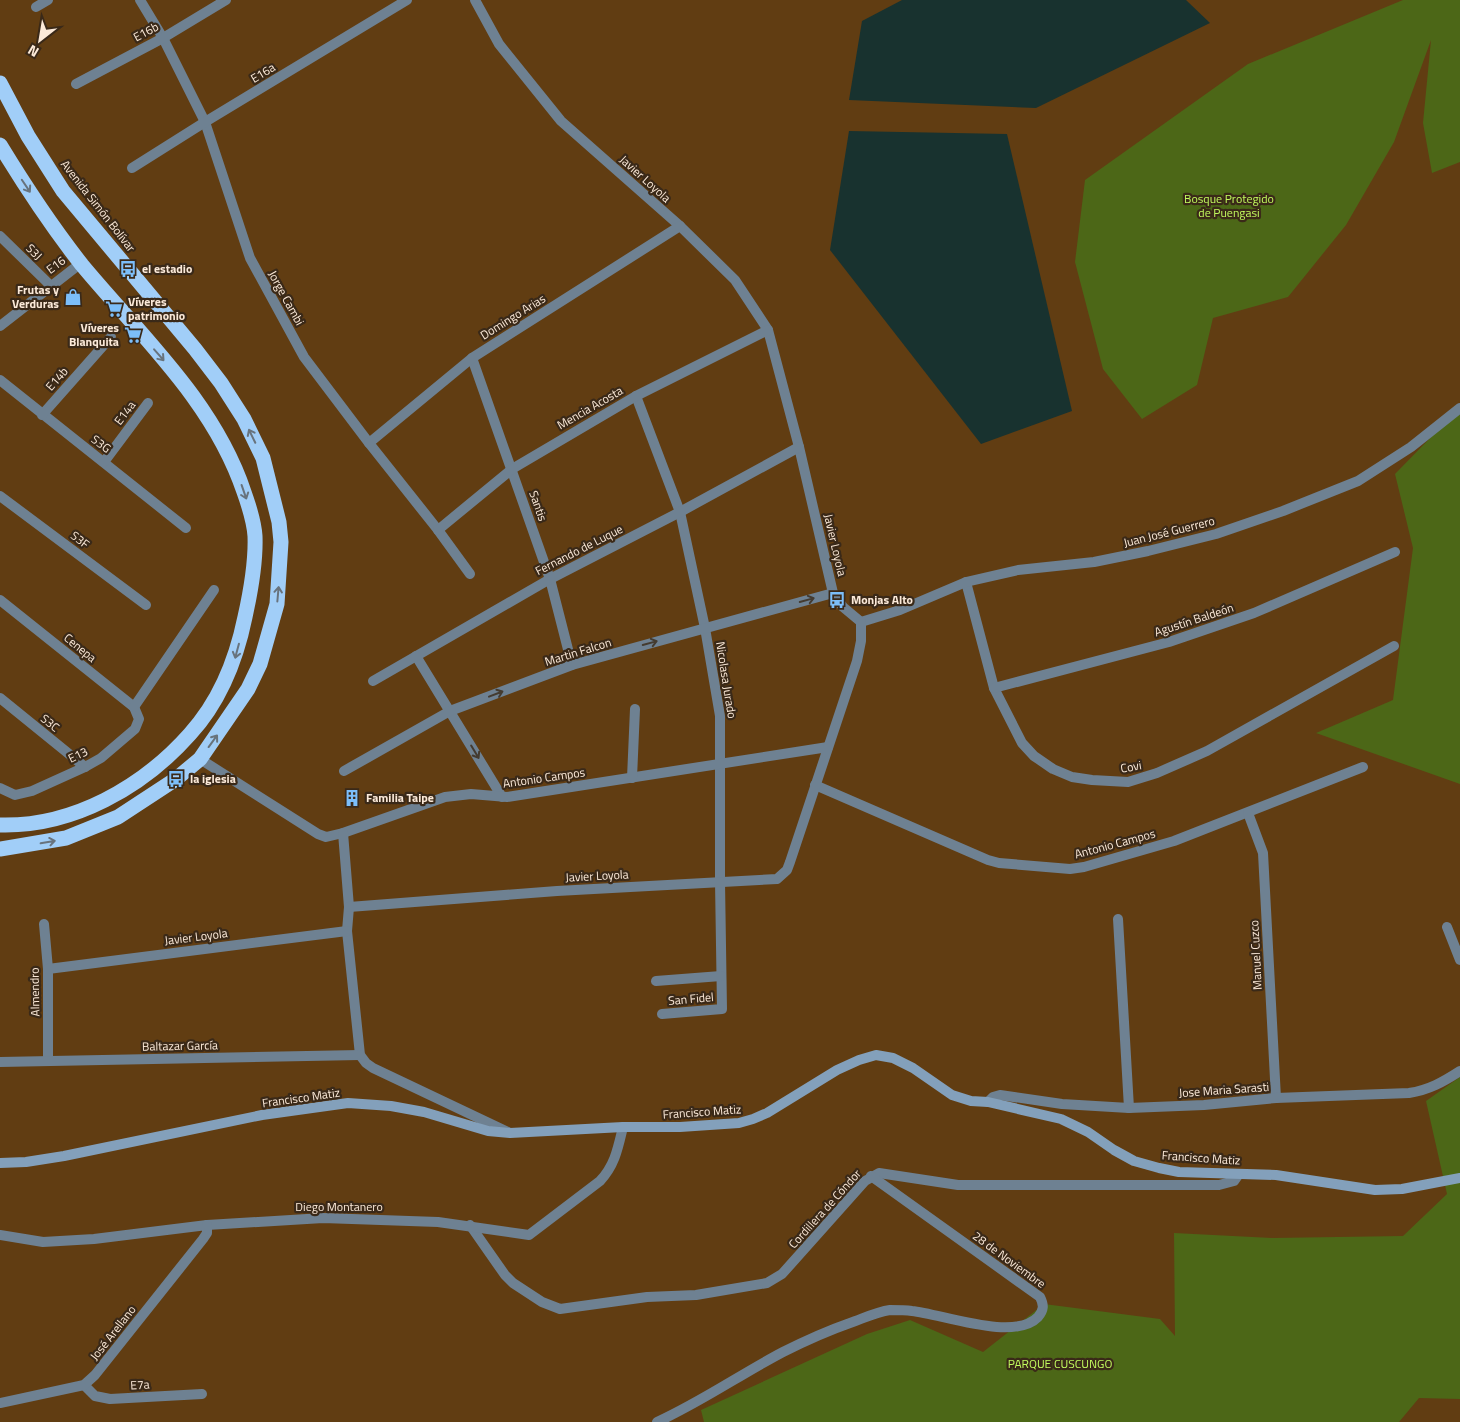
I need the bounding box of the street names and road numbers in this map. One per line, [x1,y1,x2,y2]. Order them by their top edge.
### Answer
street label: E16b [130,17,162,46]
street label: E16a [247,58,279,87]
street label: Javier Loyola [615,150,675,207]
street label: Avenida Simón Bolívar [56,156,140,256]
street label: S3J [22,239,47,264]
street label: E16 [42,251,70,278]
street label: Jorge Cambi [264,267,309,329]
street label: Domingo Arias [476,289,549,344]
street label: E14b [41,362,72,395]
street label: Mencia Acosta [553,381,626,434]
street label: E14a [109,397,140,429]
street label: S3G [87,430,115,457]
street label: Santis [524,488,553,524]
street label: Juan José Guerrero [1121,511,1216,552]
street label: Javier Loyola [819,512,852,578]
street label: Fernando de Luque [532,519,626,580]
street label: S3F [67,526,94,553]
street label: Agustín Baldeón [1152,598,1236,641]
street label: Cenepa [60,628,101,667]
street label: Martin Falcon [542,632,614,671]
street label: Nicolasa Jurado [711,640,742,720]
street label: S3C [37,709,64,737]
street label: E13 [65,742,91,767]
street label: Covi [1119,755,1143,778]
street label: Antonio Campos [502,762,587,793]
street label: Antonio Campos [1072,823,1158,863]
street label: Javier Loyola [565,864,629,887]
street label: Manuel Cuzco [1244,920,1267,991]
street label: Javier Loyola [163,923,229,950]
street label: Almendro [25,967,44,1017]
street label: San Fidel [667,987,715,1010]
street label: Baltazar García [142,1035,218,1056]
street label: Jose Maria Sarasti [1178,1077,1270,1102]
street label: Francisco Matiz [261,1083,341,1112]
street label: Francisco Matiz [662,1099,742,1124]
street label: Francisco Matiz [1161,1145,1241,1170]
street label: Cordillera de Cóndor [784,1165,866,1253]
street label: Diego Montanero [295,1197,383,1216]
street label: 28 de Noviembre [969,1227,1050,1293]
street label: José Arellano [85,1301,140,1364]
street label: E7a [130,1375,150,1394]

